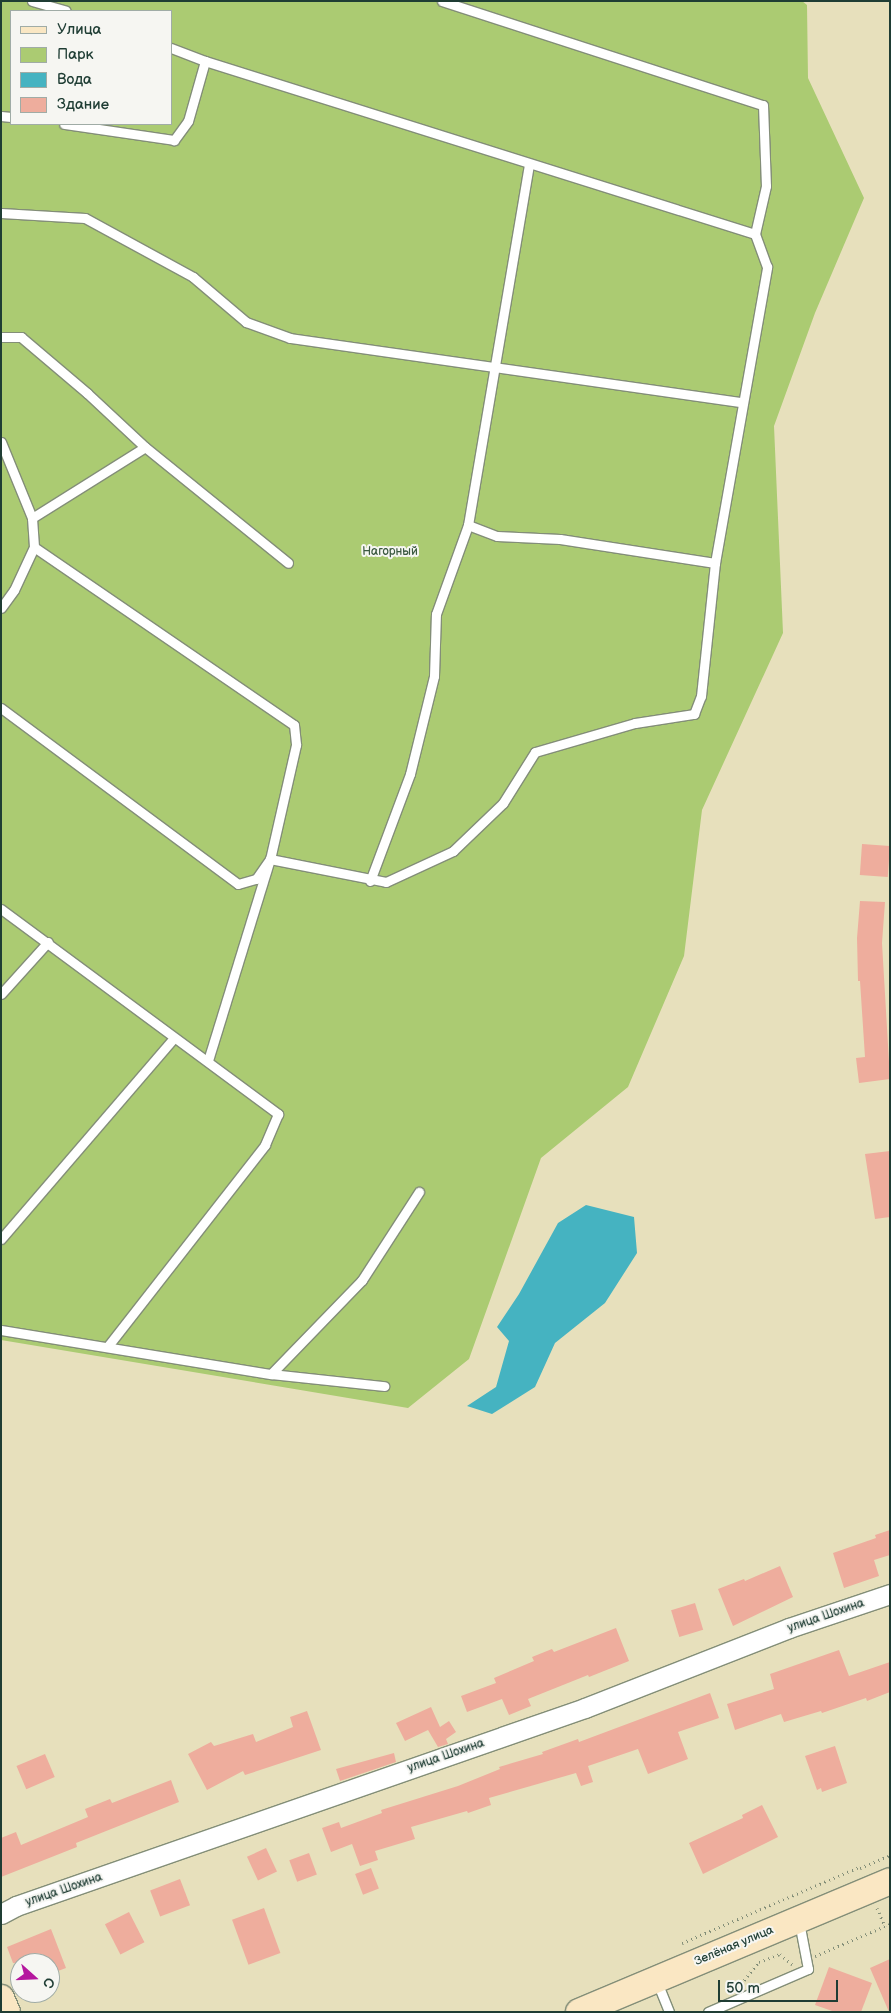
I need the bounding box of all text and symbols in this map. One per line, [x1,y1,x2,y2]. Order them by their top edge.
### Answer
legend [10,10,172,125]
text: Улица [57,20,101,39]
text: Парк [57,45,94,64]
text: Вода [57,70,92,89]
text: Здание [57,95,109,114]
park label: Нагорный [362,545,418,559]
street label: улица Шохина [786,1596,866,1636]
street label: улица Шохина [406,1736,486,1776]
street label: улица Шохина [24,1870,104,1910]
street label: Зелёная улица [692,1923,776,1969]
north arrow [10,1953,60,2003]
scale bar [721,1970,841,2002]
text: С [39,1975,58,1990]
text: 50 m [726,1979,760,1998]

